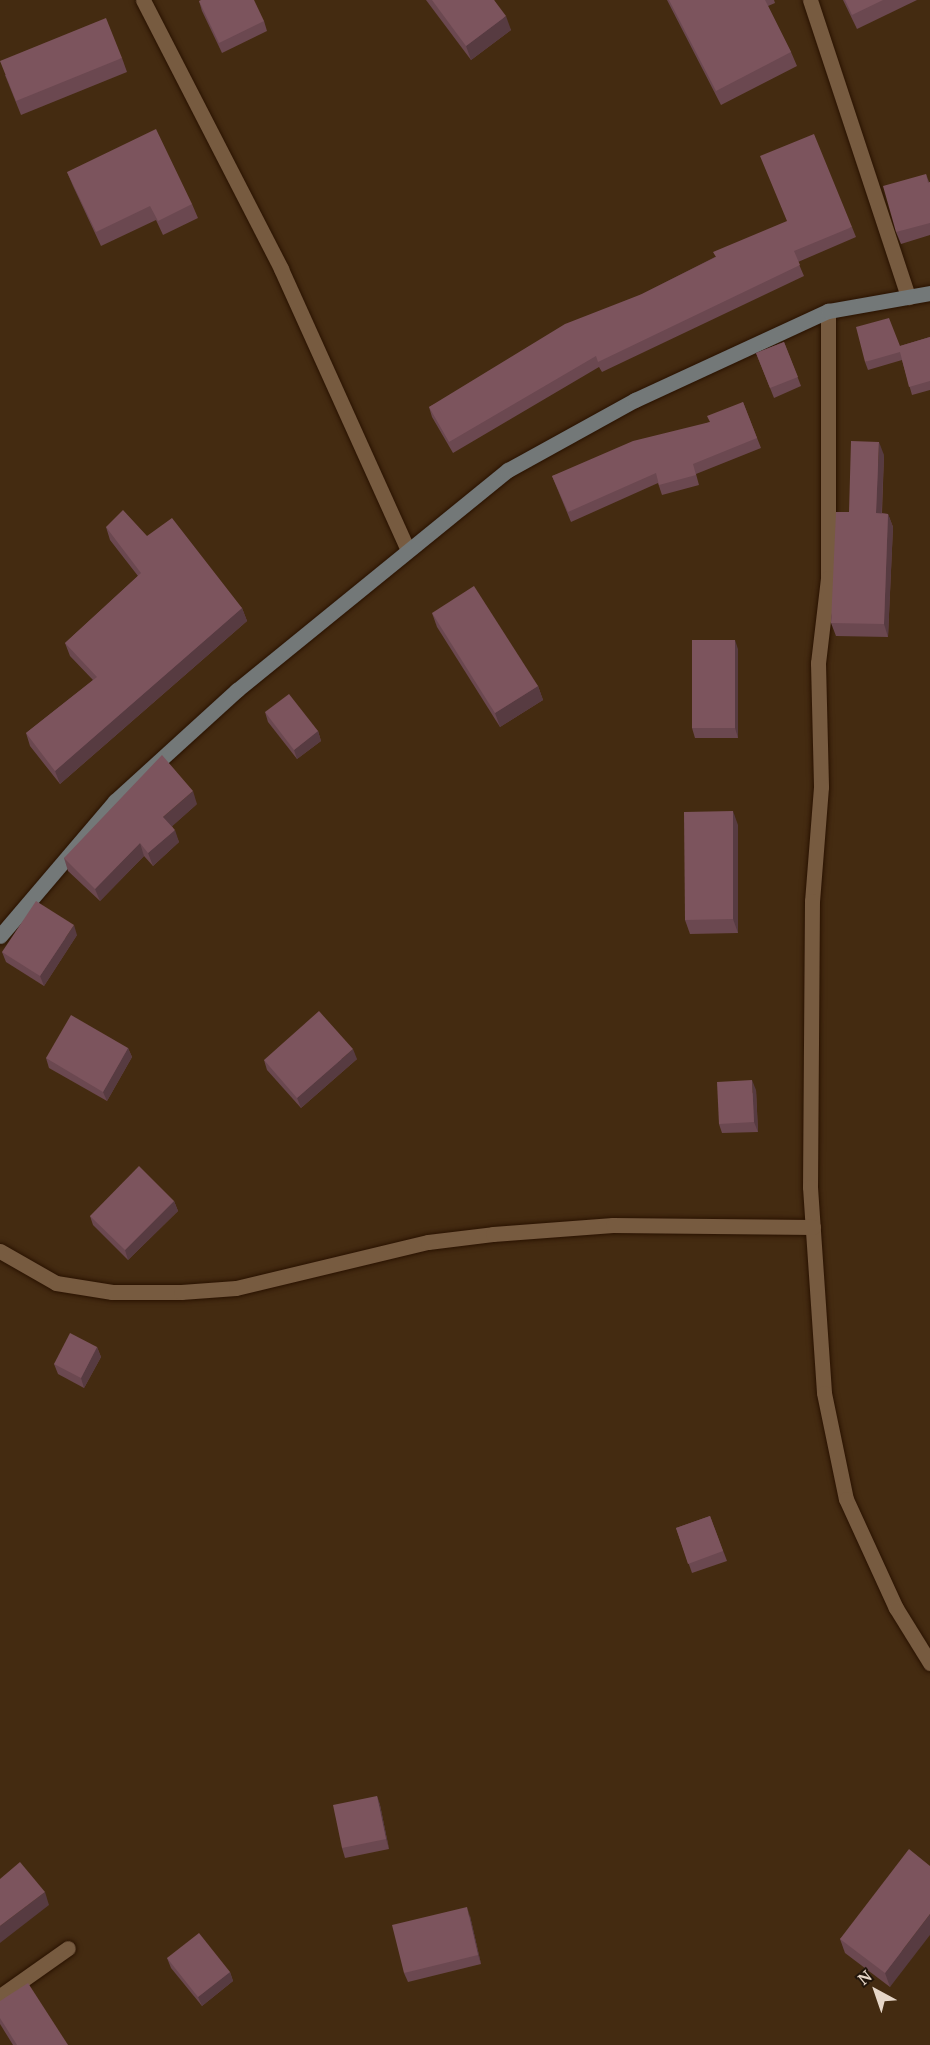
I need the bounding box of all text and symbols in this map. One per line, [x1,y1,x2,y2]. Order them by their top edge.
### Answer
north arrow [846,1961,906,2021]
text: N [853,1965,876,1990]

